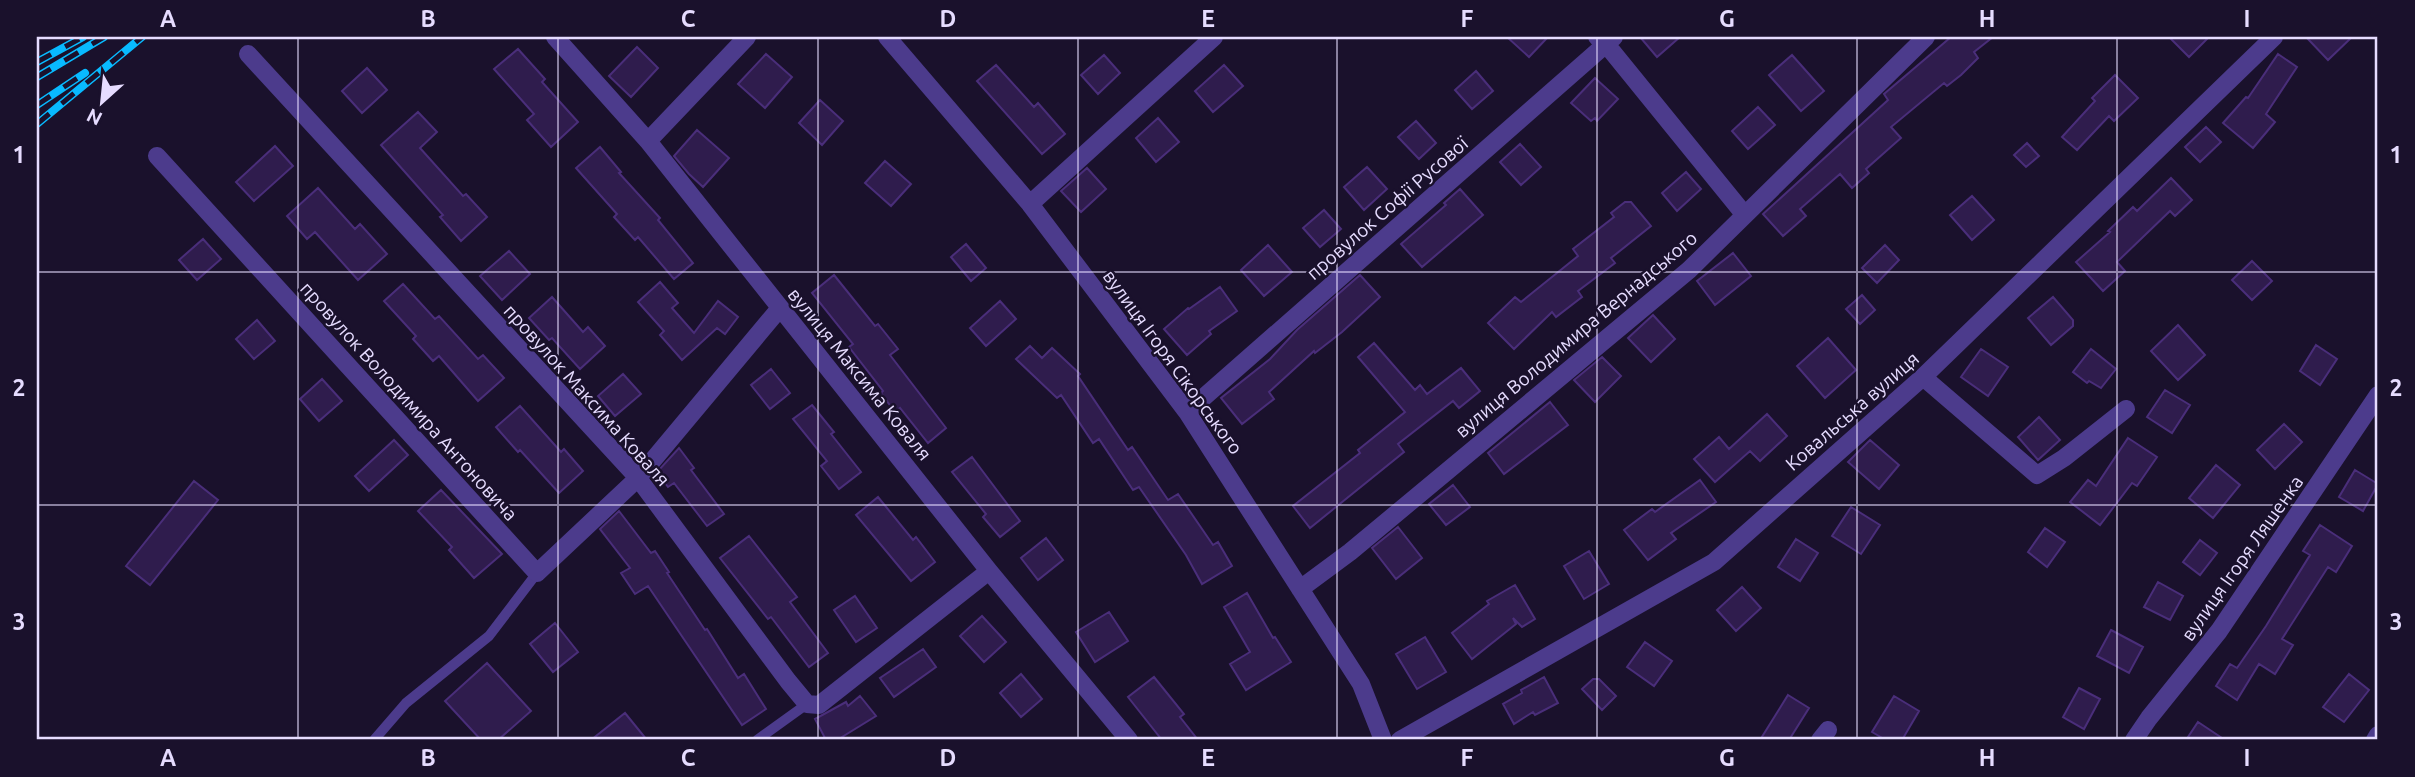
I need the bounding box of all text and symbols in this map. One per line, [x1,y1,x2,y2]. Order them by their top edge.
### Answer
text: A [160,6,176,31]
text: B [420,6,436,31]
text: C [681,6,696,31]
text: D [940,6,956,31]
text: E [1201,6,1215,31]
text: F [1461,6,1474,31]
text: G [1719,6,1735,31]
text: H [1979,6,1995,31]
text: I [2244,6,2250,31]
north arrow [66,66,136,136]
text: N [83,104,106,130]
street label: провулок Софії Русової [1302,132,1472,284]
text: 1 [13,142,25,167]
text: 1 [2390,142,2402,167]
street label: вулиця Володимира Вернадського [1451,226,1701,442]
street label: вулиця Ігоря Сікорського [1099,266,1247,458]
street label: провулок Володимира Антоновича [296,277,522,525]
street label: вулиця Максима Коваля [784,283,936,465]
street label: провулок Максима Коваля [500,300,674,490]
street label: Ковальська вулиця [1781,347,1923,475]
text: 2 [13,375,25,400]
text: 2 [2390,375,2402,400]
street label: вулиця Ігоря Ляшенка [2177,471,2307,645]
text: 3 [13,609,25,634]
text: 3 [2390,609,2402,634]
text: A [160,745,176,770]
text: B [420,745,436,770]
text: C [681,745,696,770]
text: D [940,745,956,770]
text: E [1201,745,1215,770]
text: F [1461,745,1474,770]
text: G [1719,745,1735,770]
text: H [1979,745,1995,770]
text: I [2244,745,2250,770]

